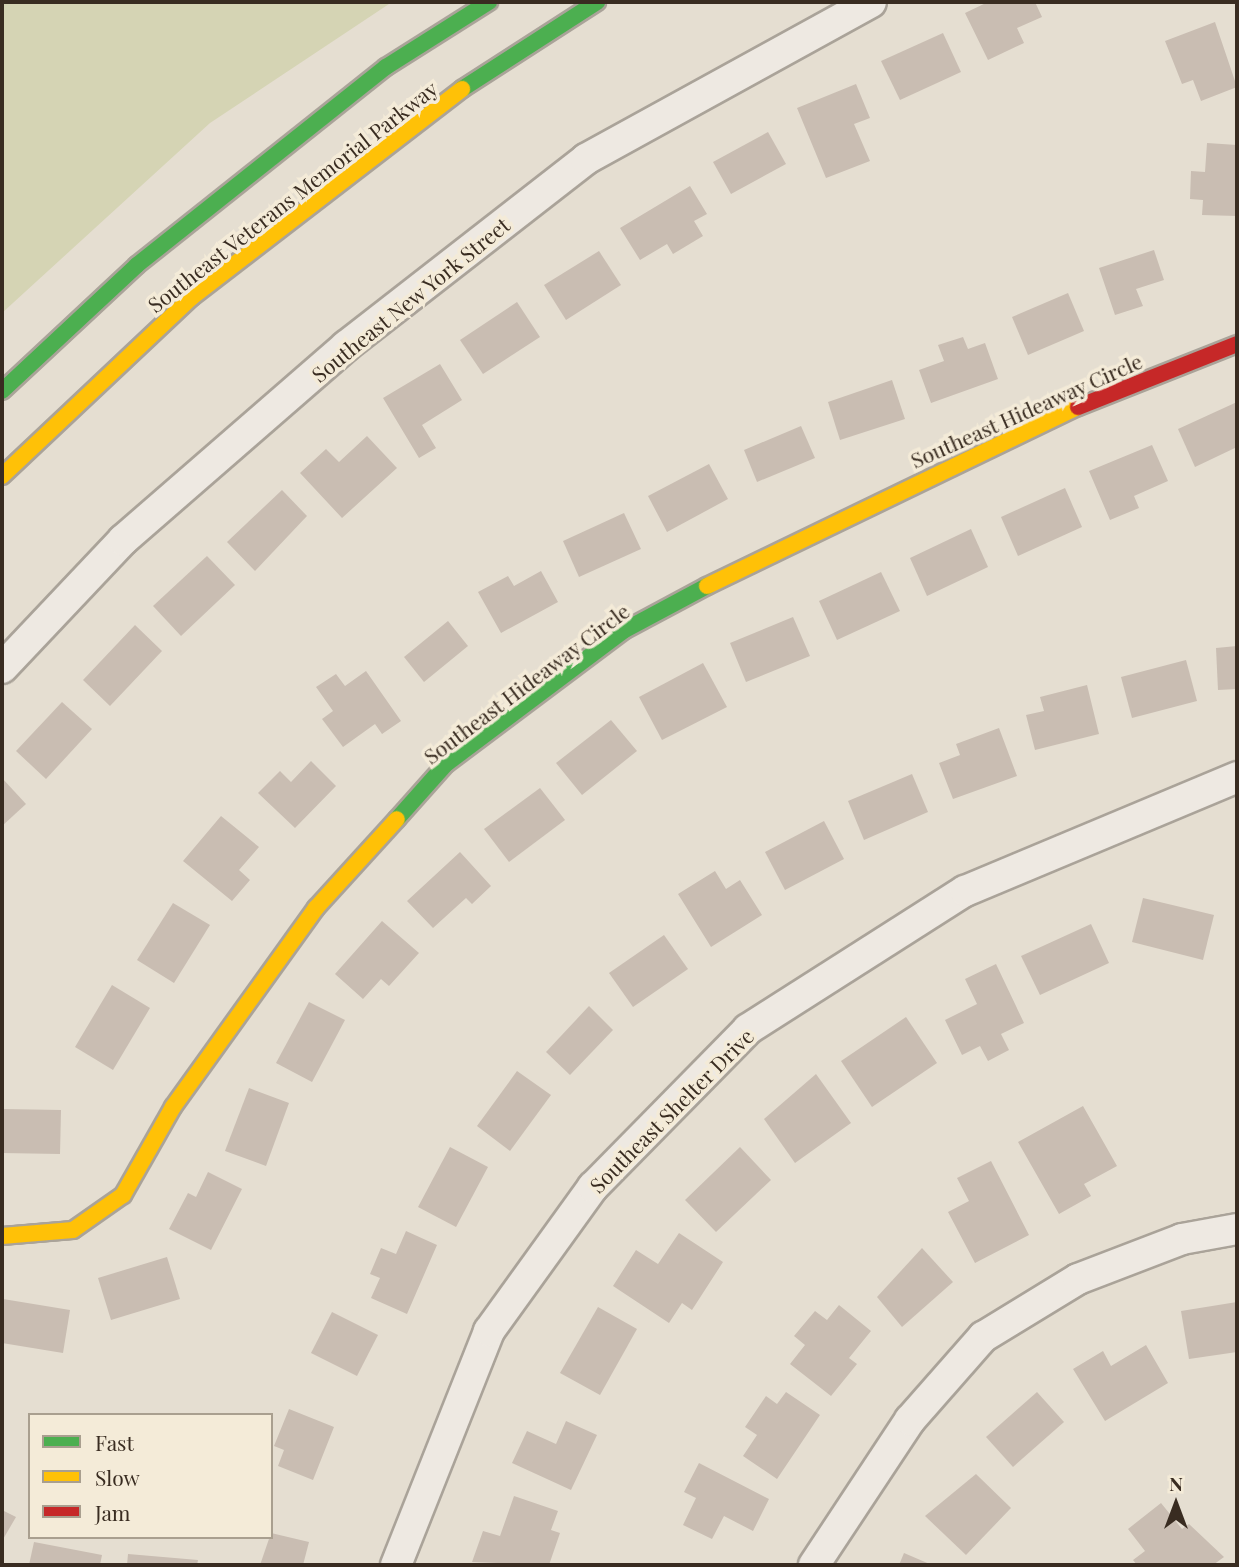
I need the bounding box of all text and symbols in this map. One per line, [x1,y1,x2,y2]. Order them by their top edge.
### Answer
street label: Southeast Veterans Memorial Parkway [142,75,442,317]
street label: Southeast New York Street [305,211,515,387]
street label: Southeast Hideaway Circle [906,347,1146,473]
street label: Southeast Hideaway Circle [418,597,634,769]
street label: Southeast Shelter Drive [583,1022,759,1198]
legend [28,1413,273,1539]
text: Fast [95,1428,134,1456]
text: Slow [95,1463,140,1491]
north arrow [1141,1469,1211,1539]
text: N [1169,1470,1183,1496]
text: Jam [95,1498,131,1526]

